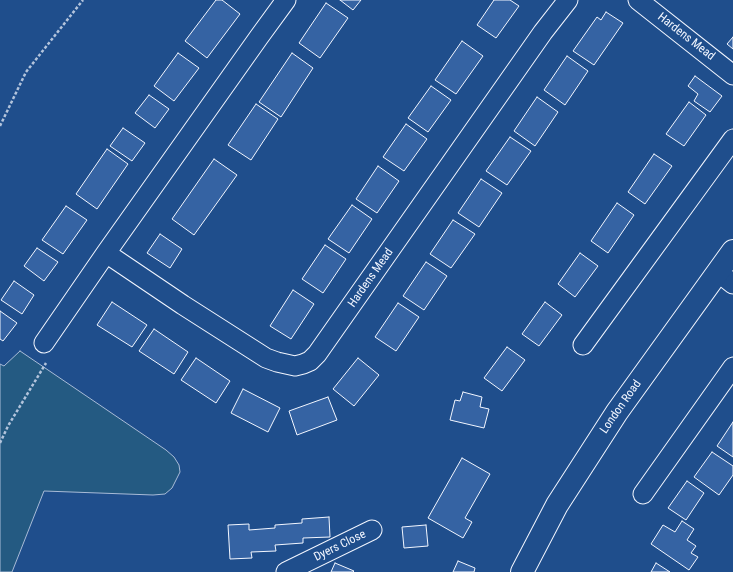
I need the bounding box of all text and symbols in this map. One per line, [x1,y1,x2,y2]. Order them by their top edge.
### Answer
street label: Hardens Mead [654,10,718,64]
street label: Hardens Mead [345,246,397,310]
street label: London Road [597,377,645,437]
street label: Dyers Close [312,527,368,565]

